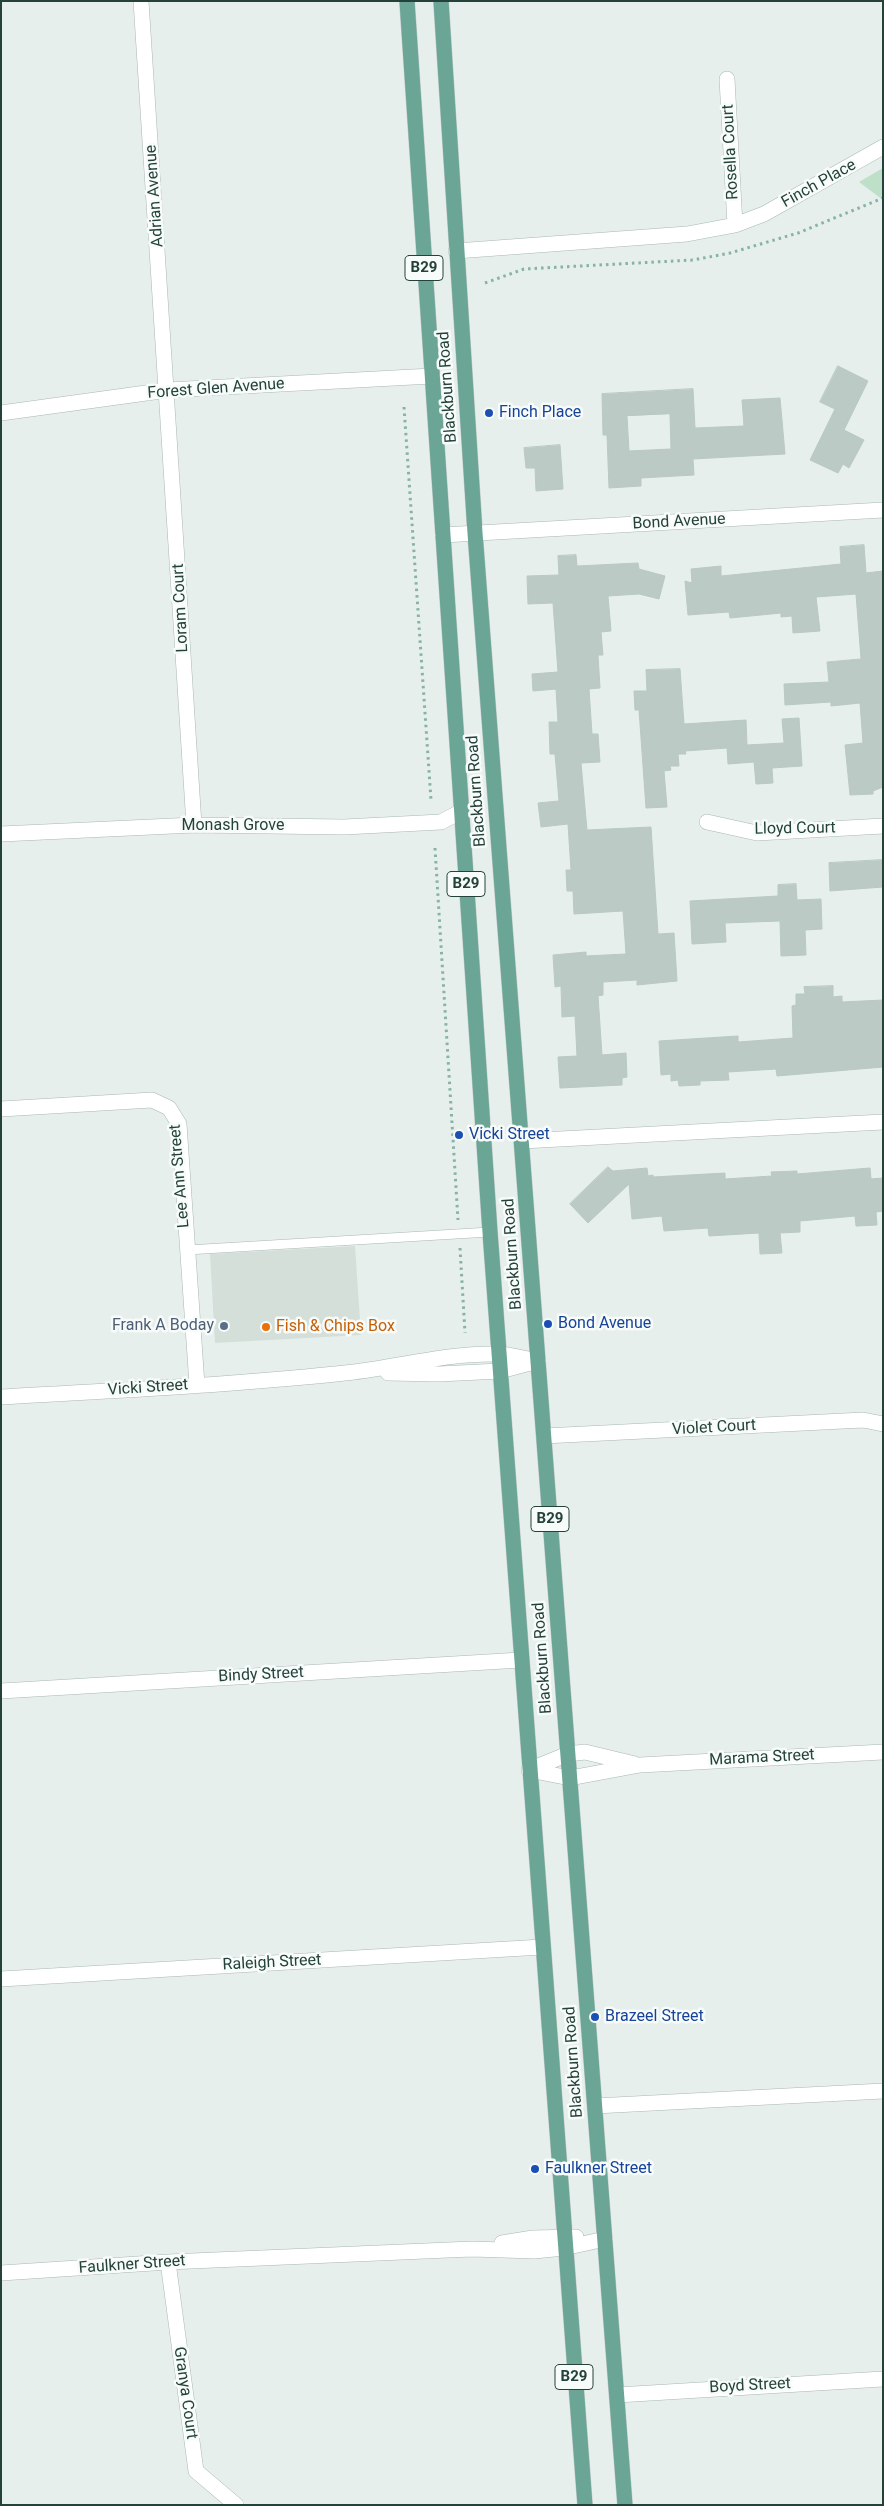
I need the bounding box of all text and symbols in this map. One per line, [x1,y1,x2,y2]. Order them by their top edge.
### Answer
street label: Rosella Court [719,104,743,200]
street label: Adrian Avenue [142,144,168,248]
street label: Finch Place [778,156,860,212]
road number: B29 [405,256,443,280]
street label: Blackburn Road [435,331,461,443]
street label: Forest Glen Avenue [147,375,285,403]
place label: Finch Place [499,403,581,423]
marker: Finch Place [483,407,495,419]
street label: Bond Avenue [632,510,726,534]
street label: Loram Court [169,563,193,653]
street label: Blackburn Road [464,735,490,847]
street label: Monash Grove [182,816,284,836]
street label: Lloyd Court [754,819,836,839]
road number: B29 [447,872,485,896]
street label: Lee Ann Street [166,1123,194,1229]
place label: Vicki Street [469,1125,550,1145]
marker: Vicki Street [453,1129,465,1141]
street label: Blackburn Road [500,1198,526,1310]
place label: Bond Avenue [558,1314,651,1334]
place label: Frank A Boday [112,1316,214,1336]
place label: Fish & Chips Box [276,1317,395,1337]
marker: Bond Avenue [542,1318,554,1330]
marker: Frank A Boday [218,1320,230,1332]
marker: Fish & Chips Box [260,1321,272,1333]
street label: Vicki Street [107,1376,189,1400]
street label: Violet Court [671,1416,757,1440]
road number: B29 [531,1506,569,1532]
street label: Blackburn Road [530,1602,556,1714]
street label: Bindy Street [218,1663,304,1687]
street label: Marama Street [709,1746,815,1770]
street label: Raleigh Street [222,1951,322,1975]
street label: Blackburn Road [561,2006,587,2118]
place label: Brazeel Street [605,2007,704,2027]
marker: Brazeel Street [589,2011,601,2023]
place label: Faulkner Street [545,2159,652,2179]
marker: Faulkner Street [529,2163,541,2175]
street label: Faulkner Street [78,2252,186,2278]
street label: Granya Court [169,2346,201,2440]
road number: B29 [555,2364,593,2390]
street label: Boyd Street [709,2374,791,2398]

